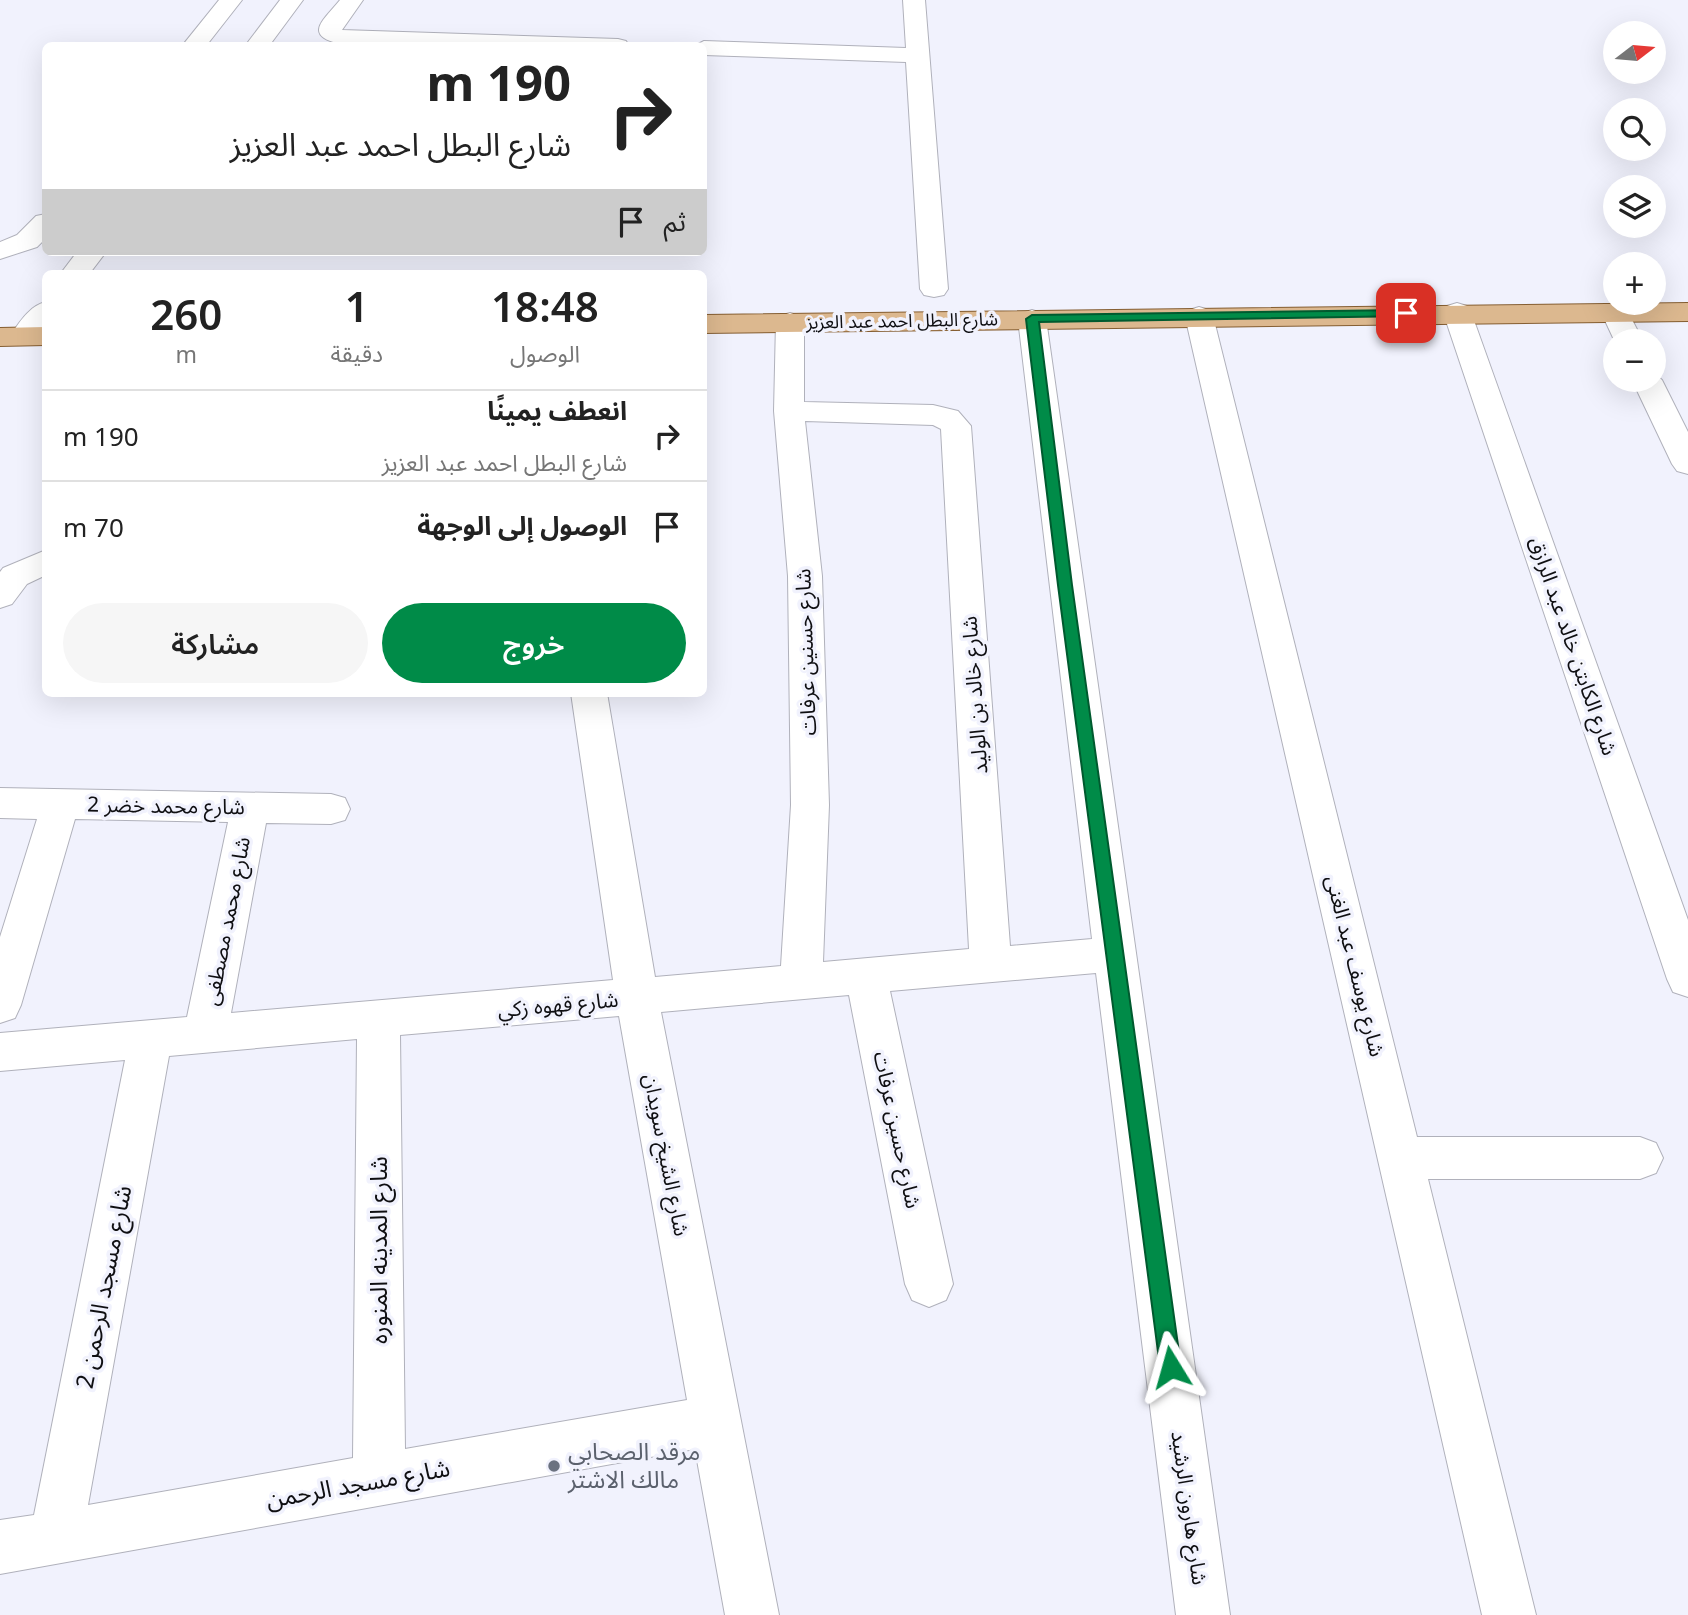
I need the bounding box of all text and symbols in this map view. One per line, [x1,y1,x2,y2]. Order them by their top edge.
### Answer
north arrow [1603,21,1666,84]
map controls [1603,21,1666,392]
text: 190 m [426,49,571,115]
icon: right [595,70,686,161]
button: search [1603,98,1666,161]
text: شارع البطل احمد عبد العزيز [230,122,571,165]
button: layers [1603,175,1666,238]
icon: arrive [612,203,650,241]
text: ثم [664,203,686,239]
button: + [1603,252,1666,315]
text: 1 [345,277,369,334]
text: 18:48 [491,277,599,334]
pin [1376,283,1436,343]
text: 260 [150,285,222,342]
icon: arrive [1387,294,1425,332]
street label: شارع البطل احمد عبد العزيز [805,306,998,337]
button: − [1603,329,1666,392]
text: دقيقة [330,337,383,369]
text: الوصول [510,337,580,369]
text: m [175,338,197,370]
text: انعطف يمينًا [487,392,627,428]
icon: right [648,417,686,455]
text: 190 m [63,418,139,454]
text: شارع البطل احمد عبد العزيز [382,446,627,478]
text: الوصول إلى الوجهة [417,507,627,543]
icon: arrive [648,508,686,546]
text: 70 m [63,509,124,545]
street label: شارع الكابتن خالد عبد الرازق [1521,533,1625,759]
street label: شارع حسنين عرفات [788,568,824,736]
button: مشاركة [63,603,368,683]
button: خروج [382,603,686,683]
street label: شارع خالد بن الوليد [955,615,995,775]
street label: شارع محمد خضر 2 [87,790,245,822]
street label: شارع محمد مصطفى [196,834,258,1008]
street label: شارع يوسف عبد الغنى [1318,872,1392,1060]
street label: شارع قهوه زكي [496,985,620,1026]
street label: شارع حسين عرفات [866,1049,928,1211]
street label: شارع الشيخ سويدان [636,1071,696,1239]
street label: شارع المدينه المنوره [361,1156,396,1344]
street label: شارع مسجد الرحمن 2 [67,1182,140,1392]
position arrow [1134,1330,1208,1404]
street label: شارع هارون الرشيد [1163,1429,1215,1587]
place label: مرقد الصحابي مالك الاشتر [567,1434,700,1495]
street label: شارع مسجد الرحمن [263,1450,453,1517]
marker: مرقد الصحابي مالك الاشتر [546,1458,562,1474]

